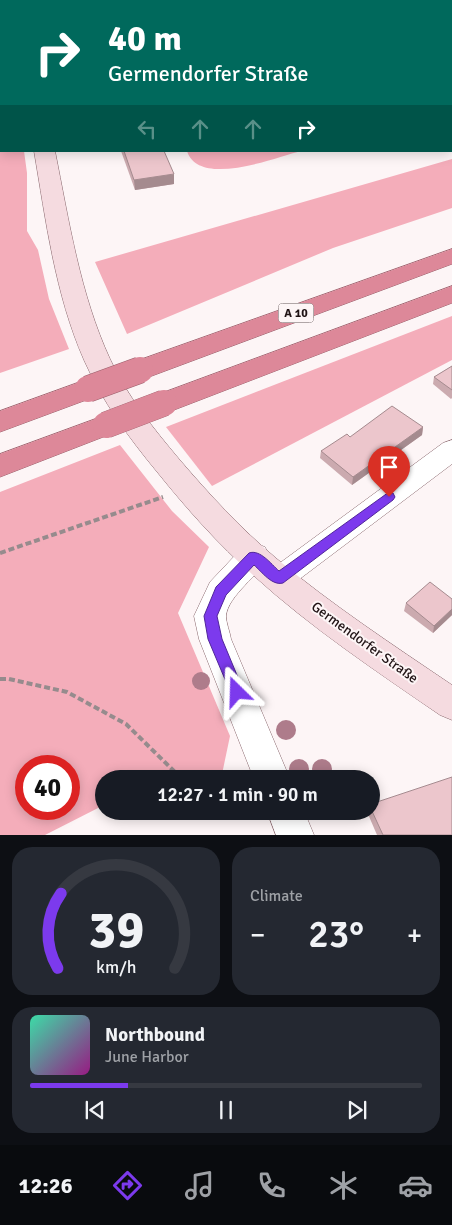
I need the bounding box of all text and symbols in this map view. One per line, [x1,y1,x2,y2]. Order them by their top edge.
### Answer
text: 40 m [108,17,182,60]
icon: right [25,20,90,85]
text: Germendorfer Straße [108,60,309,87]
icon: left [133,115,161,143]
icon: ahead [186,115,214,143]
icon: ahead [239,115,267,143]
icon: right [292,115,320,143]
road number: A 10 [278,304,314,322]
pin [368,446,410,497]
icon: arrive [375,453,403,481]
street label: Germendorfer Straße [308,598,421,687]
position arrow [210,665,262,717]
speed limit sign: 40 [15,755,80,820]
text: 12:27 · 1 min · 90 m [157,783,318,807]
text: Climate [250,886,303,906]
text: 39 [88,898,144,962]
text: 23° [308,911,364,958]
text: − [250,918,265,952]
text: + [407,918,422,952]
text: km/h [96,956,136,978]
text: Northbound [105,1023,205,1047]
text: June Harbor [105,1047,189,1067]
icon: previous [81,1096,109,1124]
icon: pause [212,1096,240,1124]
icon: next [343,1096,371,1124]
icon: directions [110,1168,145,1203]
icon: music [182,1168,217,1203]
icon: phone [254,1168,289,1203]
icon: climate [326,1168,361,1203]
icon: car [398,1168,433,1203]
text: 12:26 [19,1172,73,1199]

